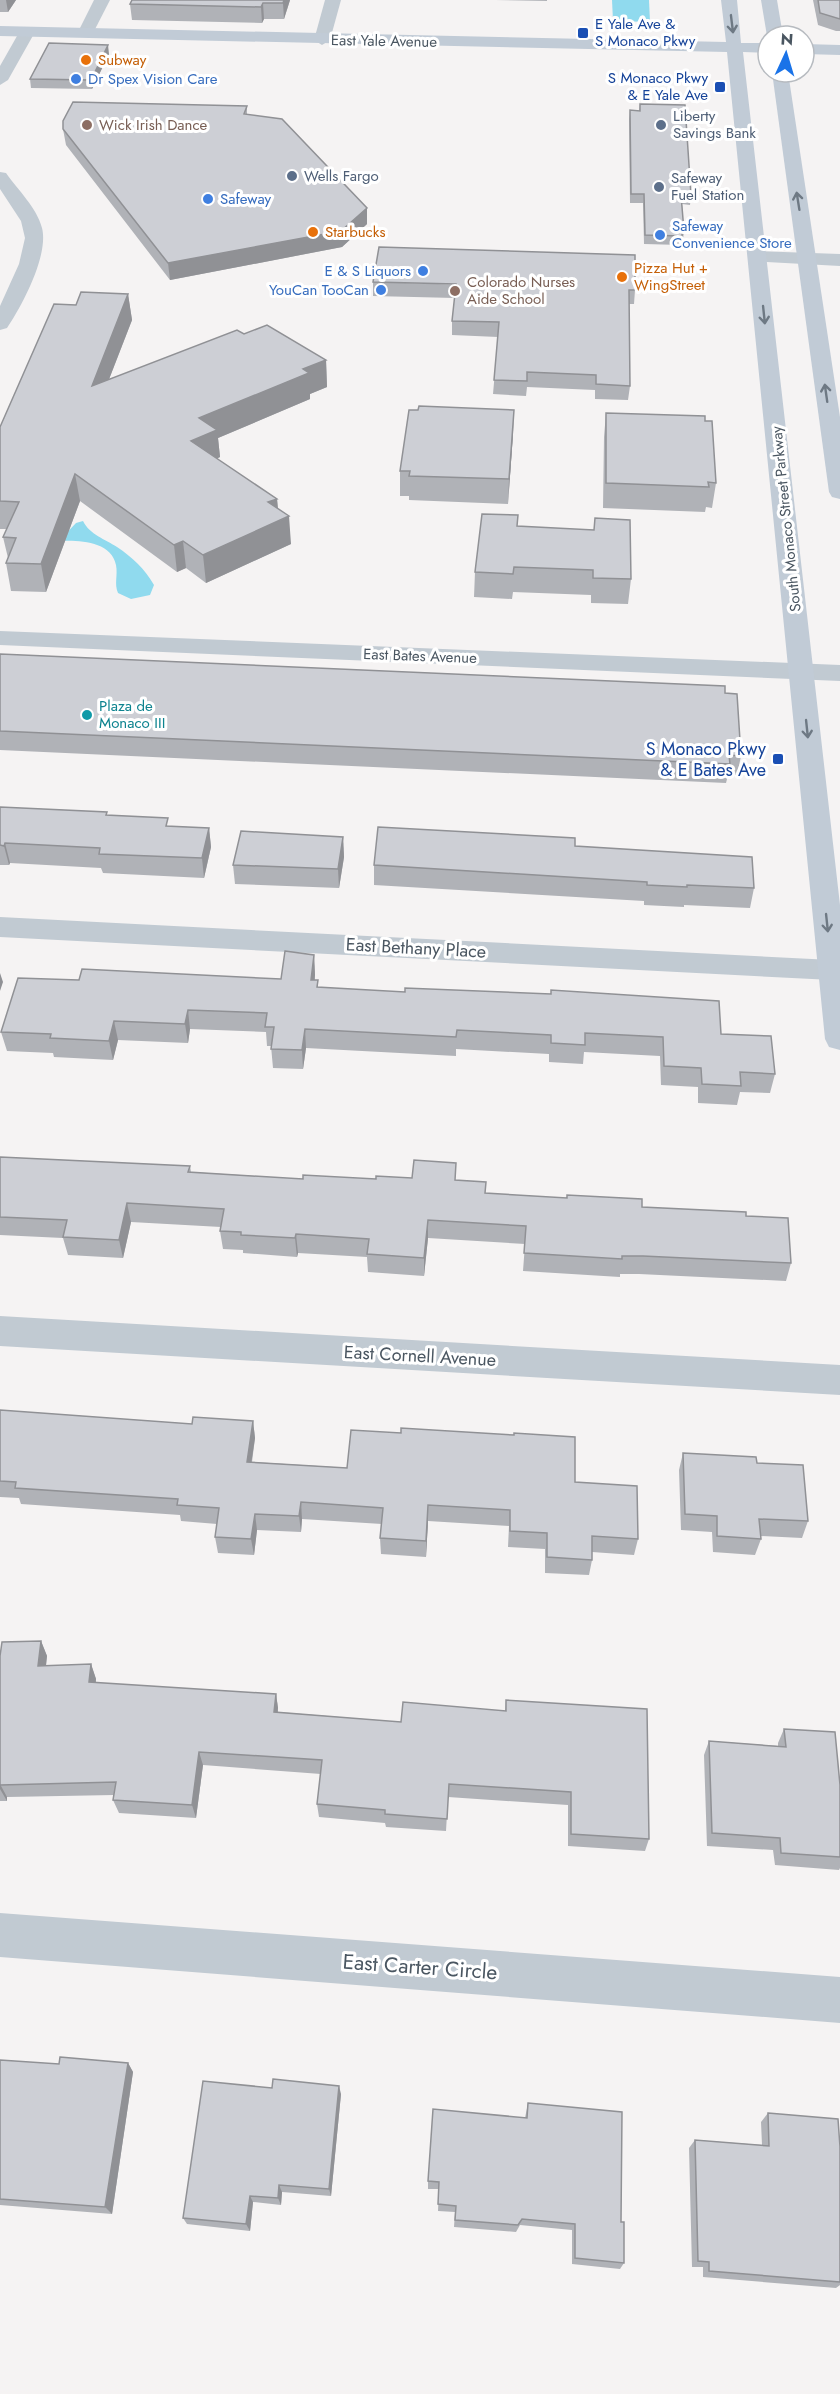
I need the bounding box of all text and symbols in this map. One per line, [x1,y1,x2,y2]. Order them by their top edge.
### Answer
place label: E Yale Ave & S Monaco Pkwy [595,13,696,52]
one-way arrow [727,13,738,33]
north arrow [756,24,816,84]
marker: E Yale Ave & S Monaco Pkwy [576,26,590,40]
text: N [780,28,794,51]
street label: East Yale Avenue [331,29,438,53]
place label: Subway [98,49,147,71]
marker: Subway [79,53,93,67]
place label: S Monaco Pkwy & E Yale Ave [608,67,708,106]
place label: Dr Spex Vision Care [88,68,218,90]
marker: Dr Spex Vision Care [69,72,83,86]
marker: S Monaco Pkwy & E Yale Ave [713,80,727,94]
place label: Liberty Savings Bank [673,105,756,144]
place label: Wick Irish Dance [99,114,208,136]
marker: Wick Irish Dance [80,118,94,132]
marker: Liberty Savings Bank [654,118,668,132]
place label: Wells Fargo [304,165,379,187]
place label: Safeway Fuel Station [671,167,744,206]
marker: Wells Fargo [285,169,299,183]
marker: Safeway Fuel Station [652,180,666,194]
place label: Safeway [220,188,272,210]
marker: Safeway [201,192,215,206]
one-way arrow [792,192,803,211]
place label: Safeway Convenience Store [672,215,792,254]
place label: Starbucks [325,221,385,243]
marker: Starbucks [306,225,320,239]
marker: Safeway Convenience Store [653,228,667,242]
place label: Pizza Hut + WingStreet [634,257,708,296]
place label: E & S Liquors [324,260,411,282]
marker: E & S Liquors [416,264,430,278]
marker: Pizza Hut + WingStreet [615,270,629,284]
place label: Colorado Nurses Aide School [467,271,575,310]
place label: YouCan TooCan [269,279,369,301]
marker: YouCan TooCan [374,283,388,297]
marker: Colorado Nurses Aide School [448,284,462,298]
one-way arrow [759,305,770,325]
one-way arrow [820,383,831,403]
street label: South Monaco Street Parkway [765,425,807,613]
street label: East Bates Avenue [363,643,478,669]
place label: Plaza de Monaco III [99,695,165,734]
marker: Plaza de Monaco III [80,708,94,722]
one-way arrow [802,719,813,739]
place label: S Monaco Pkwy & E Bates Ave [646,736,766,783]
marker: S Monaco Pkwy & E Bates Ave [771,752,785,766]
one-way arrow [822,913,833,933]
street label: East Bethany Place [345,931,487,965]
street label: East Cornell Avenue [343,1339,497,1373]
street label: East Carter Circle [342,1947,498,1987]

